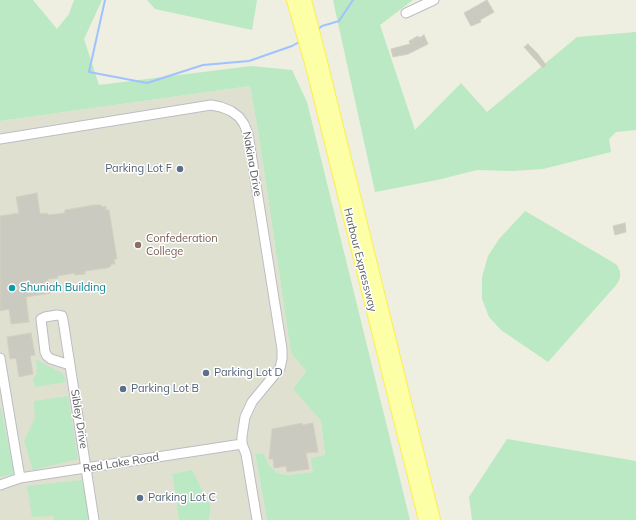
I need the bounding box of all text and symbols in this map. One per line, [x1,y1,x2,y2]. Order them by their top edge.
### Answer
street label: Nakina Drive [240,131,264,197]
place label: Parking Lot F [105,162,172,176]
marker: Parking Lot F [175,164,185,174]
street label: Harbour Expressway [341,207,379,313]
place label: Confederation College [146,232,218,258]
marker: Confederation College [133,240,143,250]
place label: Shuniah Building [20,281,106,295]
marker: Shuniah Building [7,283,17,293]
place label: Parking Lot D [214,366,283,380]
marker: Parking Lot D [201,368,211,378]
place label: Parking Lot B [131,382,199,396]
marker: Parking Lot B [118,384,128,394]
street label: Sibley Drive [68,388,90,450]
street label: Red Lake Road [82,450,160,476]
place label: Parking Lot C [148,491,216,505]
marker: Parking Lot C [135,493,145,503]

